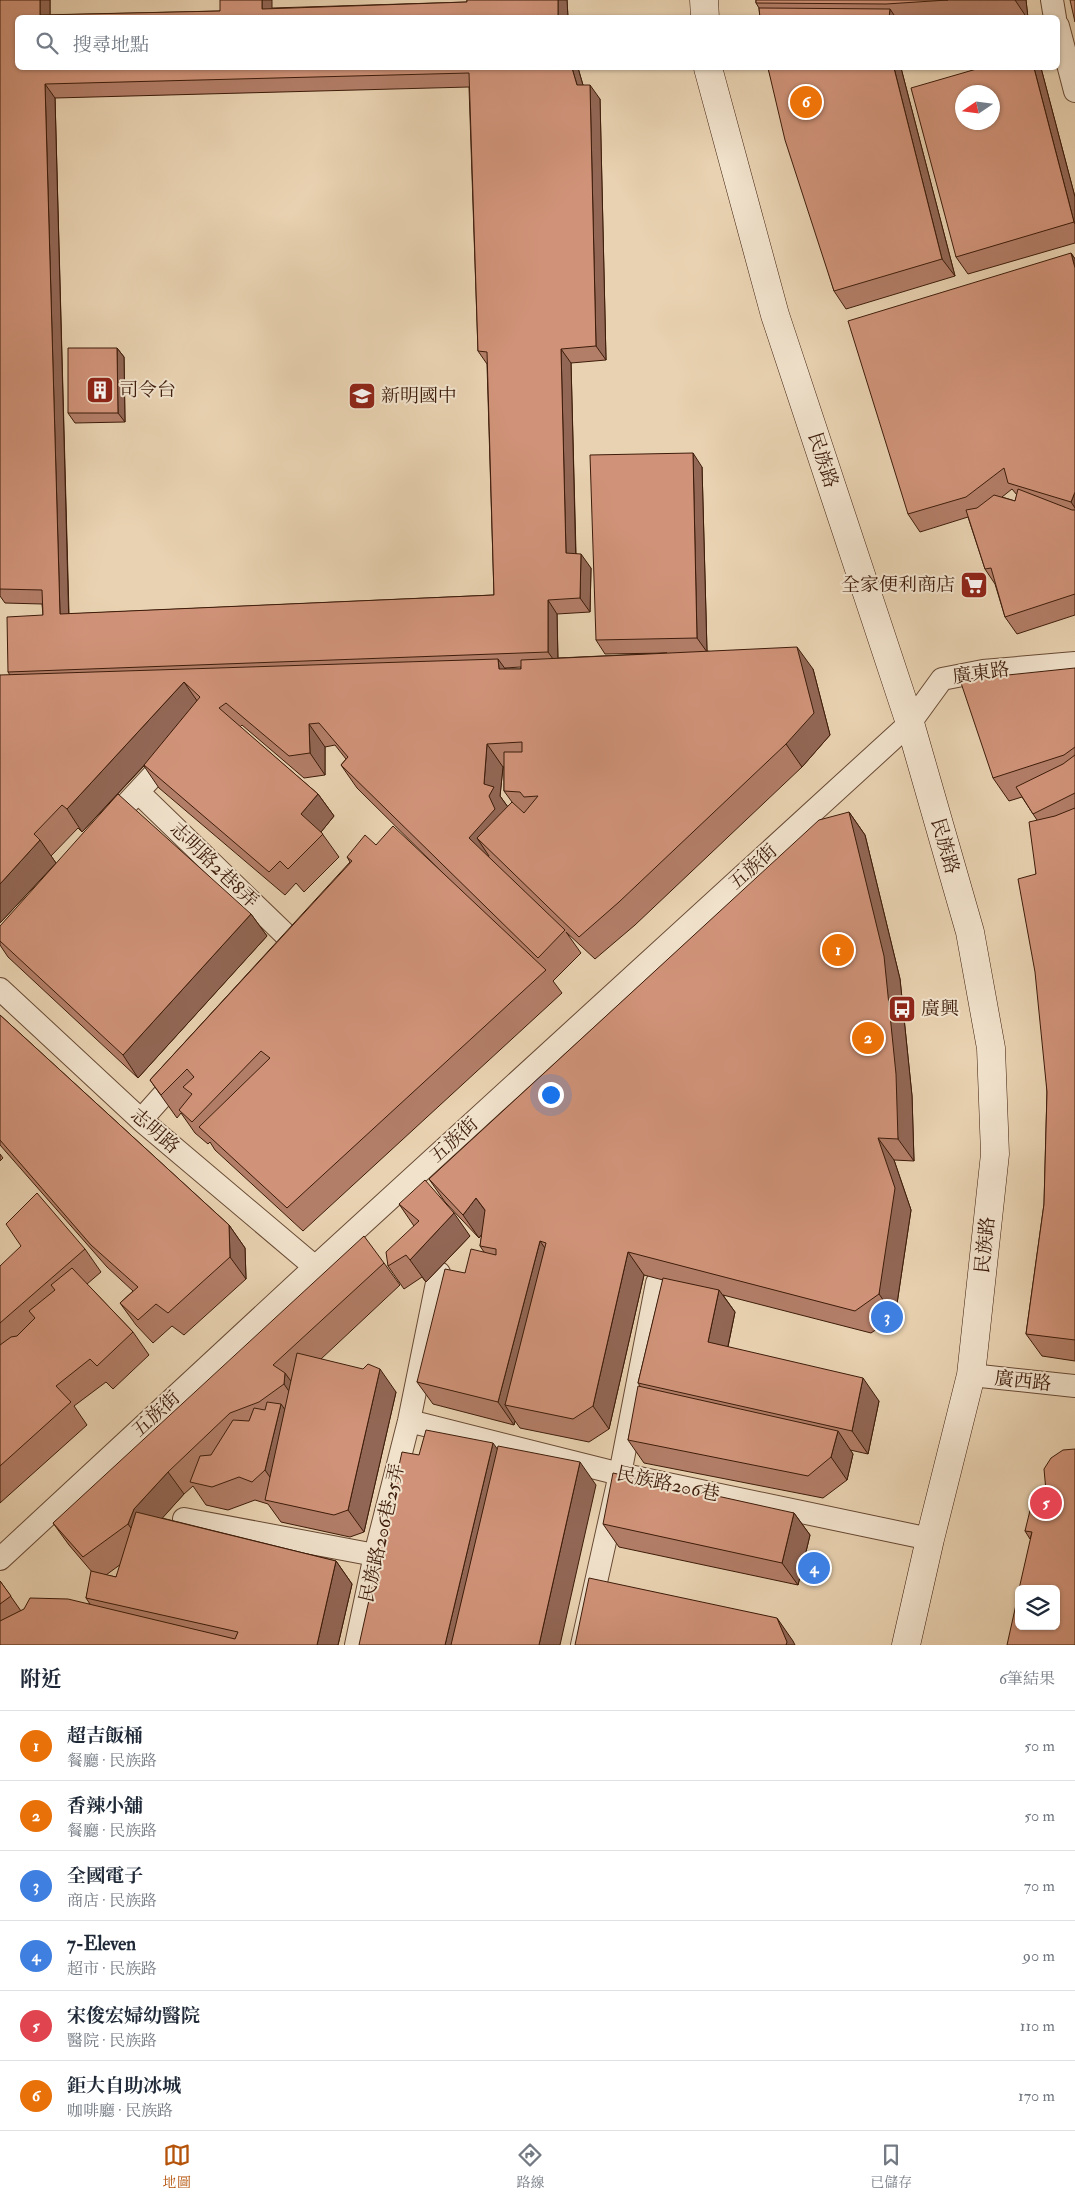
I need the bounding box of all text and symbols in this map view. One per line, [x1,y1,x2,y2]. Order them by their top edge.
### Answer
search box [15,15,1060,70]
icon: search [33,29,61,57]
text: 搜尋地點 [73,33,149,57]
pin: 6 [790,83,822,121]
north arrow [955,85,1000,130]
building icon: 司令台 [85,375,115,405]
place label: 司令台 [119,378,176,402]
school or university icon: 新明國中 [347,381,377,411]
place label: 新明國中 [381,384,457,408]
street label: 民族路 [803,429,843,491]
supermarket icon: 全家便利商店 [959,570,989,600]
place label: 全家便利商店 [841,573,955,597]
street label: 廣東路 [951,657,1011,689]
street label: 民族路 [926,815,964,877]
street label: 志明路2巷8弄 [165,817,263,913]
street label: 五族街 [724,839,782,895]
pin: 1 [822,931,854,969]
bus stop icon: 廣興 [887,994,917,1024]
place label: 廣興 [921,997,959,1021]
pin: 2 [852,1019,884,1057]
your location [538,1082,564,1108]
street label: 志明路 [126,1103,184,1159]
street label: 五族街 [425,1112,483,1168]
street label: 民族路 [970,1215,1000,1275]
pin: 3 [871,1298,903,1336]
street label: 廣西路 [993,1366,1053,1396]
street label: 五族街 [127,1386,185,1442]
street label: 民族路206巷25弄 [354,1461,410,1605]
street label: 民族路206巷 [614,1461,722,1507]
pin: 5 [1030,1484,1062,1522]
pin: 4 [798,1549,830,1587]
map controls [1015,1585,1060,1630]
button: layers [1015,1585,1060,1630]
text: 附近 [20,1666,62,1693]
text: 6筆結果 [999,1669,1055,1689]
text: 超吉飯桶 [67,1724,143,1748]
text: 1 [33,1736,39,1756]
text: 50 m [1024,1736,1055,1756]
text: 餐廳 · 民族路 [67,1751,157,1771]
text: 香辣小舖 [67,1794,143,1818]
text: 2 [32,1806,40,1826]
text: 50 m [1024,1806,1055,1826]
text: 餐廳 · 民族路 [67,1821,157,1841]
text: 全國電子 [67,1864,143,1888]
text: 3 [33,1876,39,1896]
text: 70 m [1024,1876,1055,1896]
text: 商店 · 民族路 [67,1891,157,1911]
text: 7-Eleven [67,1932,136,1956]
text: 4 [32,1946,40,1966]
text: 90 m [1023,1946,1055,1966]
text: 超市 · 民族路 [67,1959,157,1979]
text: 宋俊宏婦幼醫院 [67,2004,200,2028]
text: 5 [32,2016,40,2036]
text: 110 m [1020,2016,1055,2036]
text: 醫院 · 民族路 [67,2031,157,2051]
text: 鉅大自助冰城 [67,2074,181,2098]
text: 6 [32,2086,40,2106]
text: 170 m [1018,2086,1055,2106]
text: 咖啡廳 · 民族路 [67,2101,173,2121]
tab: 地圖 [163,2141,191,2191]
tab: 路線 [516,2141,544,2191]
tab: 已儲存 [870,2141,912,2191]

